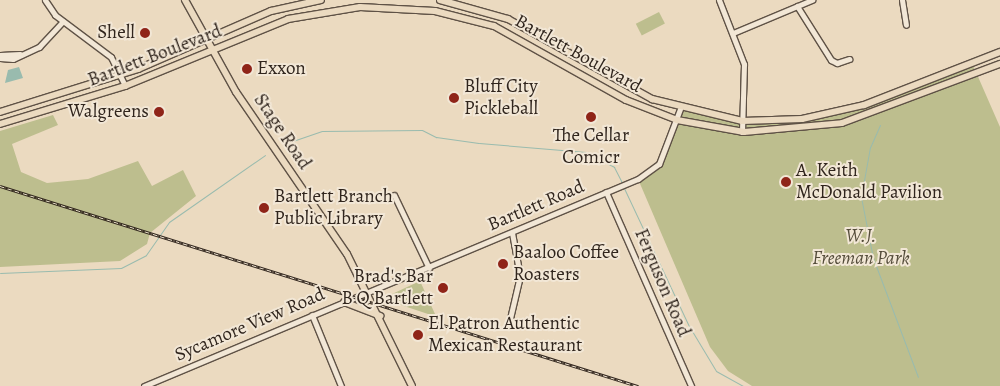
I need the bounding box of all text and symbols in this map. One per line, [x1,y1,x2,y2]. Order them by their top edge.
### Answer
street label: Bartlett Boulevard [511,10,645,98]
street label: Bartlett Boulevard [85,20,225,92]
place label: Shell [97,22,135,44]
marker: Shell [139,27,151,39]
place label: Exxon [257,58,306,80]
marker: Exxon [241,63,253,75]
place label: Bluff City Pickleball [464,76,538,120]
street label: Stage Road [248,90,316,174]
marker: Bluff City Pickleball [448,92,460,104]
place label: Walgreens [68,101,149,123]
marker: Walgreens [153,106,165,118]
marker: The Cellar Comicr [585,111,597,123]
place label: The Cellar Comicr [553,125,629,169]
place label: A. Keith McDonald Pavilion [796,160,942,204]
street label: Bartlett Road [484,175,588,237]
marker: A. Keith McDonald Pavilion [780,176,792,188]
place label: Bartlett Branch Public Library [274,186,393,230]
marker: Bartlett Branch Public Library [258,202,270,214]
street label: Ferguson Road [629,225,695,341]
park label: W.J. Freeman Park [812,226,910,270]
place label: Baaloo Coffee Roasters [513,242,619,286]
marker: Baaloo Coffee Roasters [497,258,509,270]
place label: Brad's Bar B Q Bartlett [341,266,433,310]
marker: Brad's Bar B Q Bartlett [437,282,449,294]
street label: Sycamore View Road [172,283,328,367]
place label: El Patron Authentic Mexican Restaurant [428,313,582,357]
marker: El Patron Authentic Mexican Restaurant [412,329,424,341]

